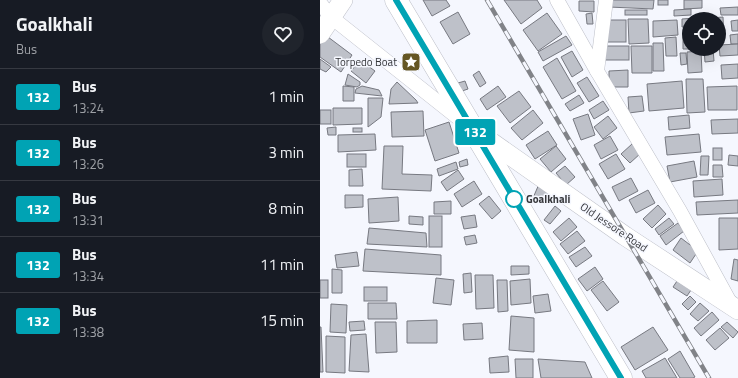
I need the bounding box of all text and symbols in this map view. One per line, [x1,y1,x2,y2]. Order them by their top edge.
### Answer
text: Goalkhali [16,9,93,38]
map controls [682,12,726,56]
button: locate [682,12,726,56]
button: heart [262,13,304,55]
text: Bus [16,39,37,59]
place icon: Torpedo Boat [400,51,422,73]
place label: Torpedo Boat [335,54,397,70]
text: Bus [72,75,97,98]
text: 1 min [268,85,304,108]
text: 132 [26,86,50,107]
text: 13:24 [72,98,104,118]
line badge: 132 [452,119,498,145]
text: 132 [463,121,487,142]
text: Bus [72,131,97,154]
text: 3 min [268,141,304,164]
text: 132 [26,142,50,163]
text: 13:26 [72,154,104,174]
text: Bus [72,187,97,210]
marker: Goalkhali [505,190,523,208]
place label: Goalkhali [526,191,571,207]
text: 8 min [268,197,304,220]
text: 132 [26,198,50,219]
street label: Old Jessore Road [577,198,651,256]
text: 13:31 [72,210,104,230]
text: Bus [72,243,97,266]
text: 11 min [260,253,304,276]
text: 132 [26,254,50,275]
text: 13:34 [72,266,104,286]
text: Bus [72,299,97,322]
text: 15 min [260,309,304,332]
text: 132 [26,310,50,331]
text: 13:38 [72,322,104,342]

